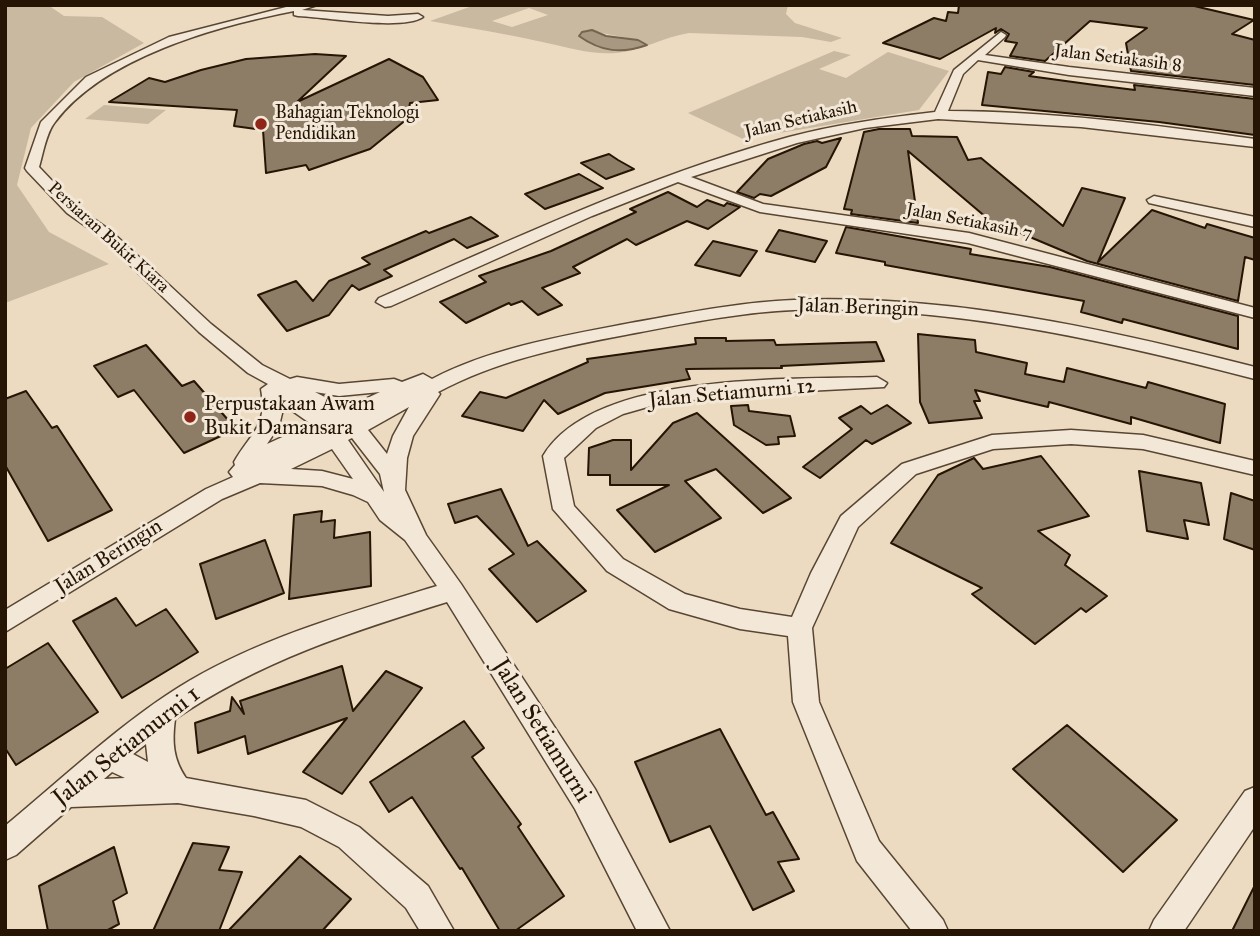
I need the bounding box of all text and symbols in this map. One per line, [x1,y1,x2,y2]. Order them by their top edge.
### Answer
street label: Jalan Setiakasih 8 [1053,40,1183,78]
street label: Jalan Setiakasih [743,97,859,143]
place label: Bahagian Teknologi Pendidikan [275,103,420,146]
marker: Bahagian Teknologi Pendidikan [253,116,269,132]
street label: Persiaran Bukit Kiara [43,178,173,298]
street label: Jalan Setiakasih 7 [904,199,1034,245]
street label: Jalan Beringin [797,293,919,323]
street label: Jalan Setiamurni 12 [648,374,816,414]
place label: Perpustakaan Awam Bukit Damansara [204,392,375,442]
marker: Perpustakaan Awam Bukit Damansara [182,409,198,425]
street label: Jalan Beringin [51,514,167,600]
street label: Jalan Setiamurni [485,654,597,808]
street label: Jalan Setiamurni 1 [48,681,206,813]

